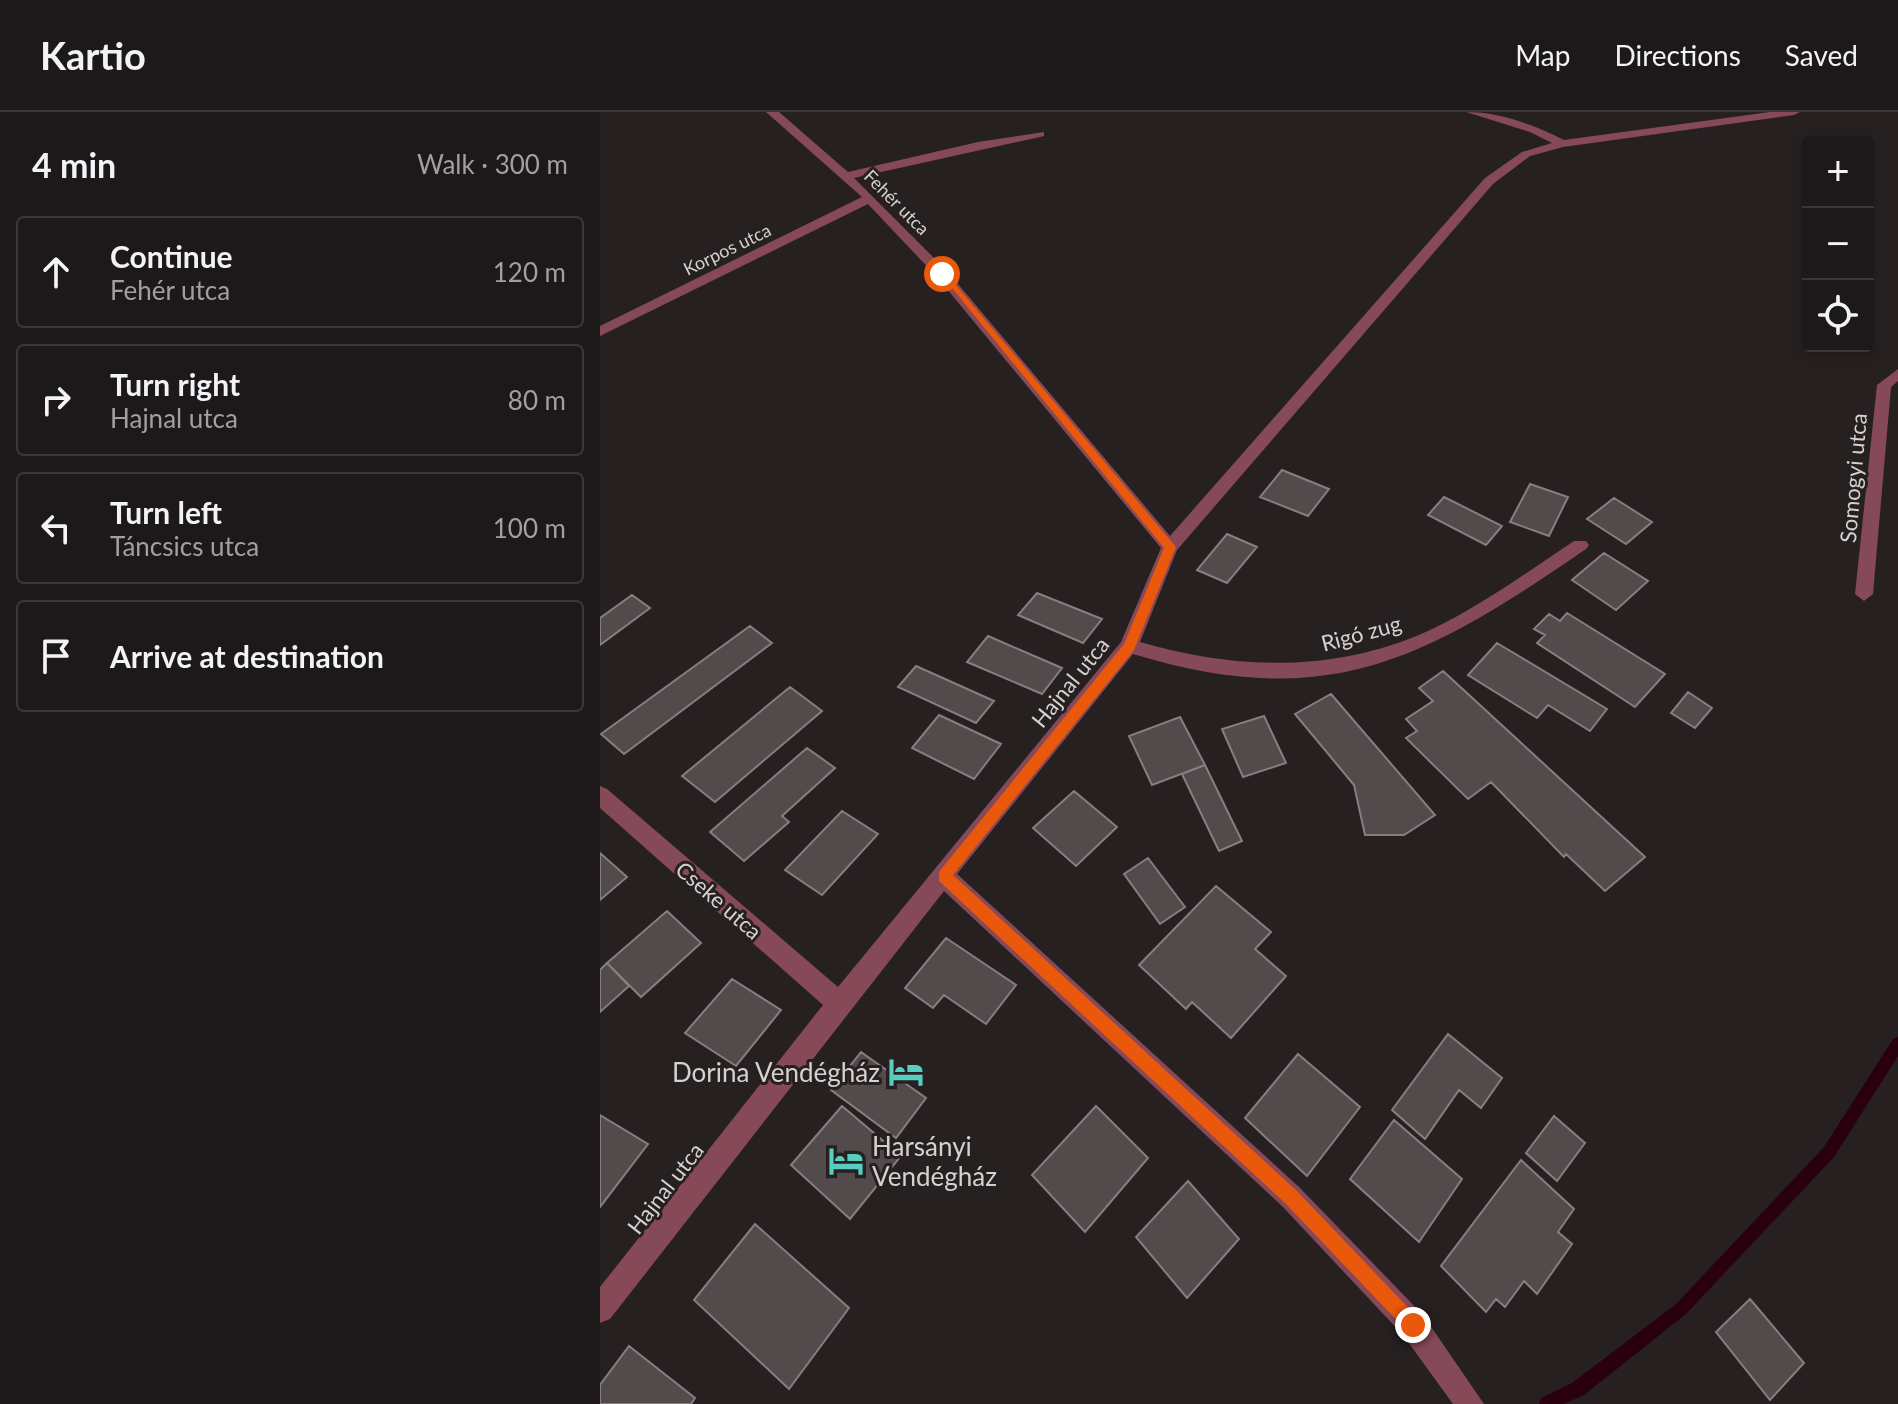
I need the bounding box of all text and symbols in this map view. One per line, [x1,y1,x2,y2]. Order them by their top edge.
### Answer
text: Kartio [40,32,146,78]
text: Map [1515,38,1570,72]
text: Directions [1614,38,1741,72]
text: Saved [1785,38,1858,72]
map controls [1802,136,1874,352]
button: + [1802,136,1874,208]
text: 4 min [32,144,116,185]
text: Walk · 300 m [417,148,568,180]
street label: Fehér utca [860,165,934,239]
button: − [1802,208,1874,280]
street label: Korpos utca [680,218,774,280]
text: Continue [110,238,233,274]
icon: ahead [34,250,78,294]
text: 120 m [493,256,566,288]
route start [924,256,960,292]
text: Fehér utca [110,274,230,306]
button: locate [1802,280,1874,352]
text: Turn right [110,366,240,402]
icon: right [34,378,78,422]
text: 80 m [508,384,566,416]
text: Hajnal utca [110,402,238,434]
street label: Somogyi utca [1834,412,1872,544]
text: Turn left [110,494,222,530]
icon: left [34,506,78,550]
text: 100 m [493,512,566,544]
text: Táncsics utca [110,530,259,562]
street label: Rigó zug [1318,609,1404,657]
street label: Hajnal utca [1025,631,1115,733]
icon: arrive [34,634,78,678]
text: Arrive at destination [110,638,384,674]
street label: Cseke utca [670,855,768,945]
hotel icon: Dorina Vendégház [887,1053,925,1091]
place label: Dorina Vendégház [672,1056,880,1088]
place label: Harsányi Vendégház [872,1130,997,1192]
street label: Hajnal utca [621,1137,709,1239]
hotel icon: Harsányi Vendégház [827,1142,865,1180]
route end [1395,1307,1431,1343]

